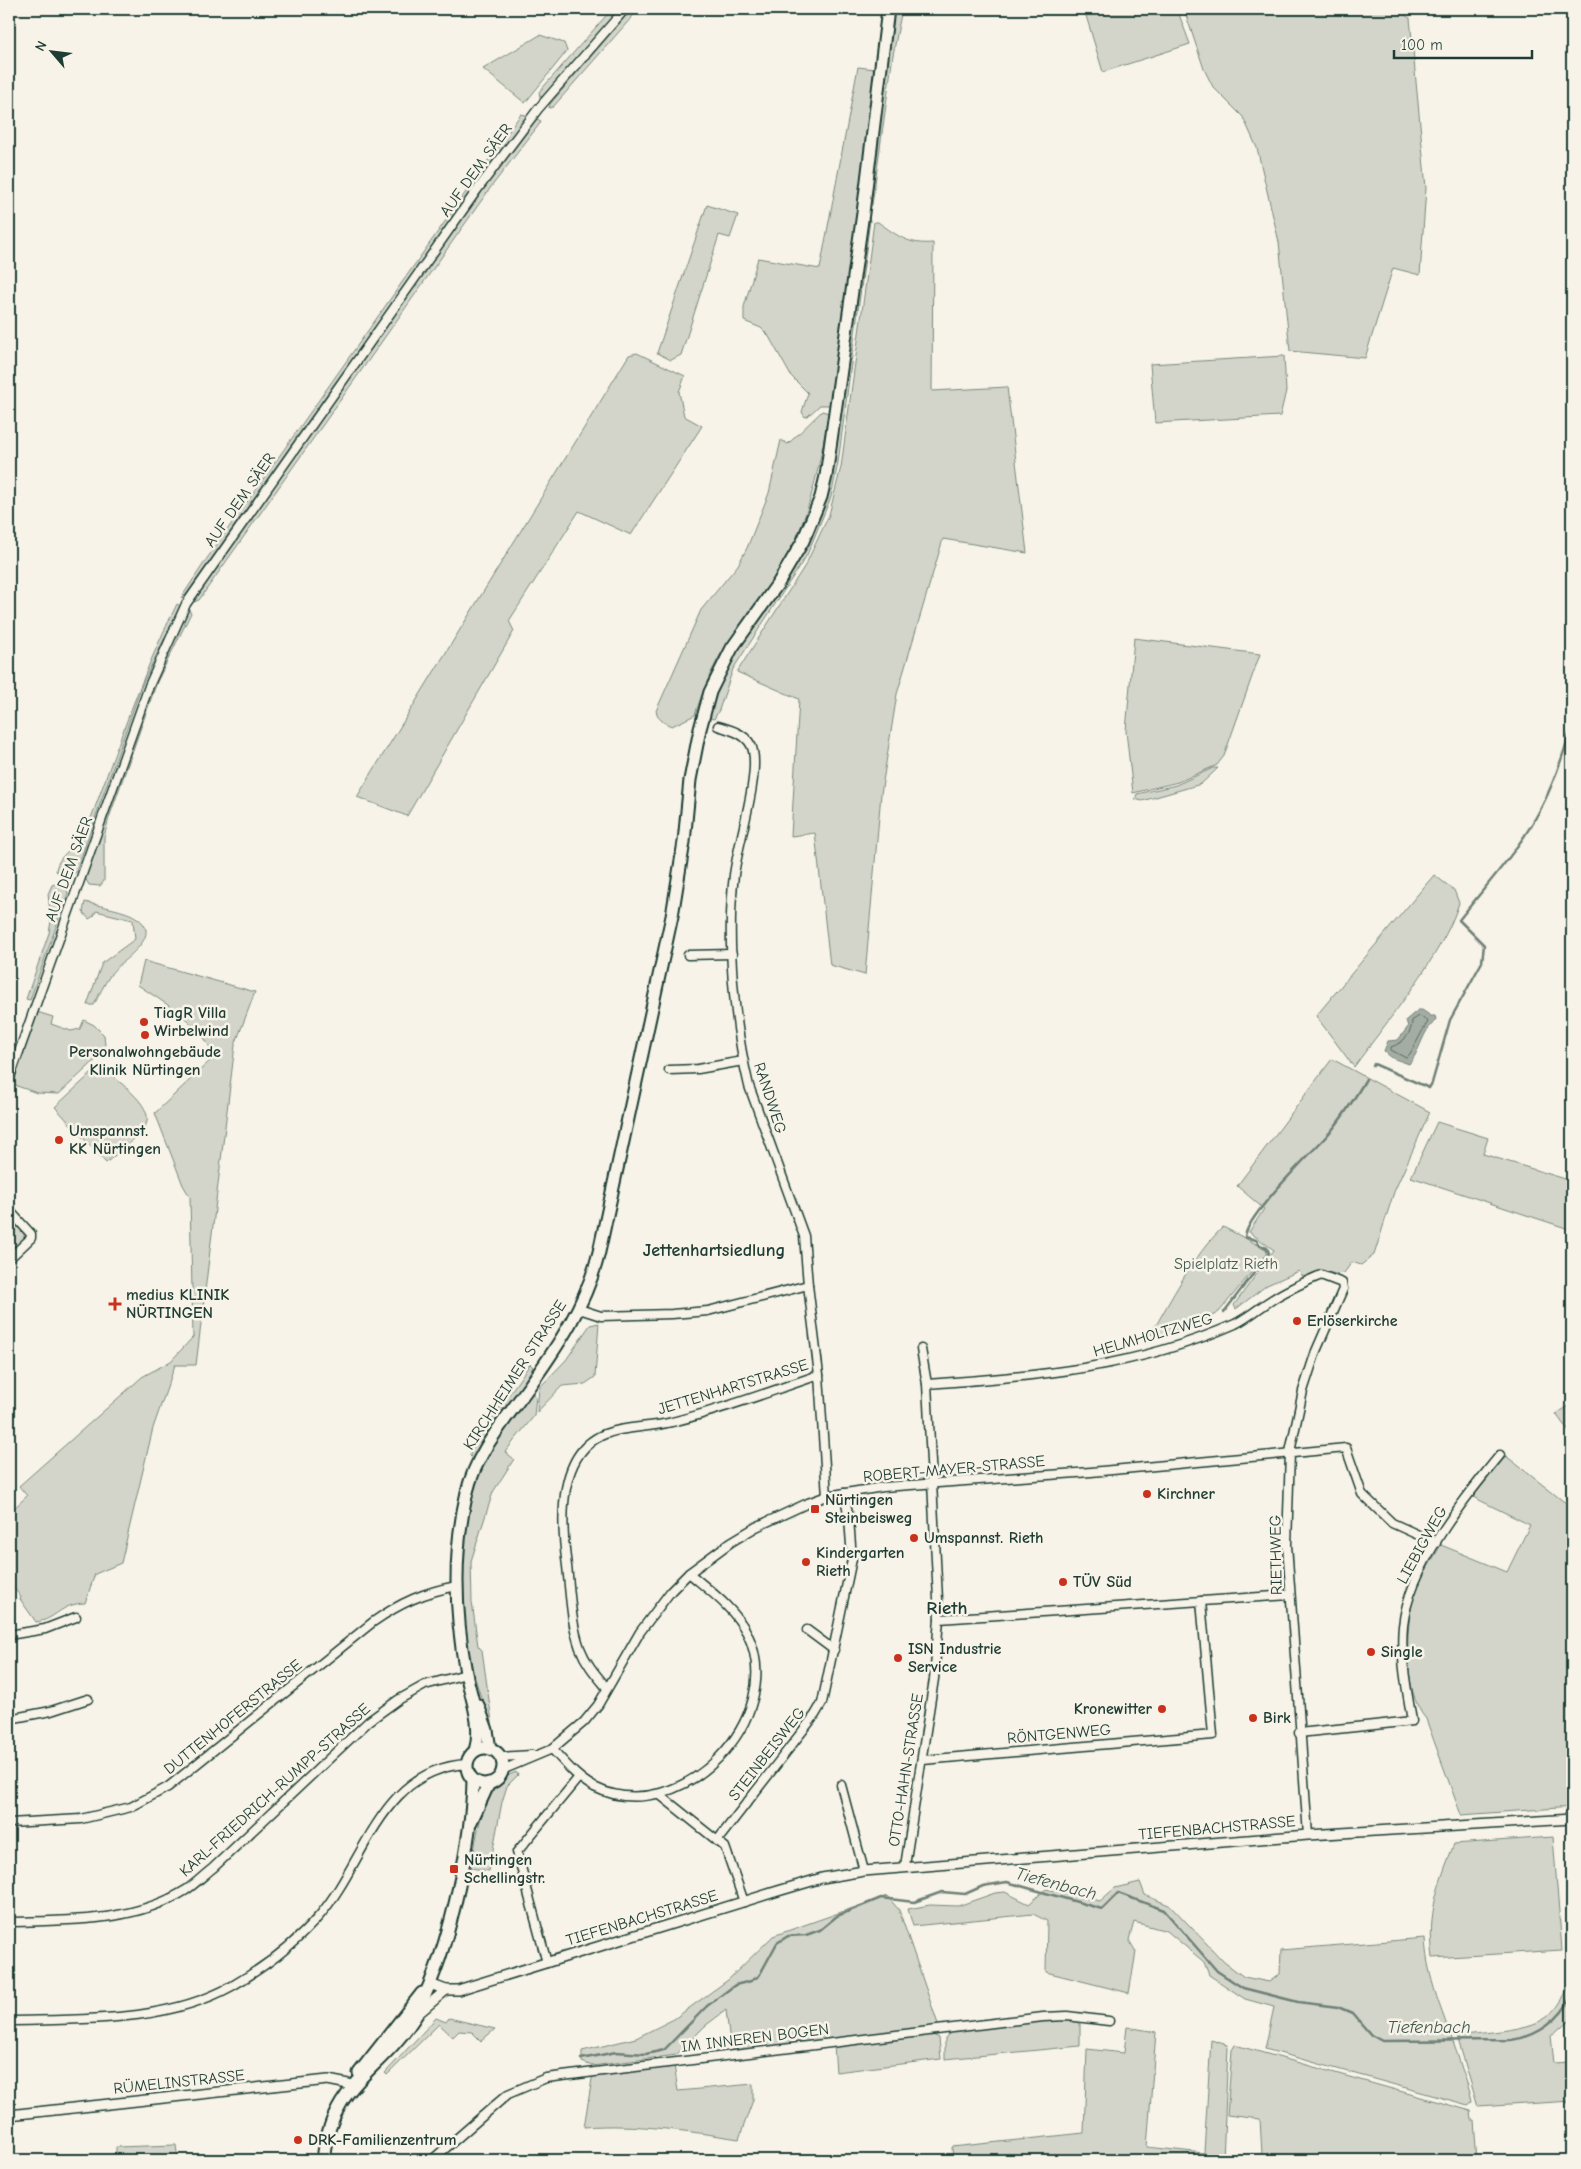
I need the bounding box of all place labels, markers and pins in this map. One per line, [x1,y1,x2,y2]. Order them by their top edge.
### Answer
place label: TiagR Villa Wirbelwind [154,1004,229,1040]
marker: TiagR Villa Wirbelwind [138,1016,150,1028]
marker: Personalwohngebäude Klinik Nürtingen [139,1029,151,1041]
place label: Personalwohngebäude Klinik Nürtingen [69,1043,221,1079]
place label: Umspannst. KK Nürtingen [69,1122,161,1158]
marker: Umspannst. KK Nürtingen [53,1134,65,1146]
place label: medius KLINIK NÜRTINGEN [126,1286,229,1322]
marker: medius KLINIK NÜRTINGEN [108,1297,122,1311]
place label: Erlöserkirche [1307,1312,1398,1330]
marker: Erlöserkirche [1291,1315,1303,1327]
place label: Kirchner [1157,1485,1215,1503]
marker: Kirchner [1141,1488,1153,1500]
place label: Nürtingen Steinbeisweg [825,1491,913,1527]
marker: Nürtingen Steinbeisweg [809,1503,821,1515]
place label: Umspannst. Rieth [924,1529,1044,1547]
marker: Umspannst. Rieth [908,1532,920,1544]
place label: Kindergarten Rieth [816,1544,905,1580]
marker: Kindergarten Rieth [800,1556,812,1568]
place label: TÜV Süd [1073,1573,1132,1591]
marker: TÜV Süd [1057,1576,1069,1588]
place label: ISN Industrie Service [908,1640,1002,1676]
place label: Single [1381,1643,1423,1661]
marker: Single [1365,1646,1377,1658]
marker: ISN Industrie Service [892,1652,904,1664]
place label: Kronewitter [1074,1700,1153,1718]
marker: Kronewitter [1156,1703,1168,1715]
place label: Birk [1263,1709,1291,1727]
marker: Birk [1247,1712,1259,1724]
place label: Nürtingen Schellingstr. [464,1851,545,1887]
marker: Nürtingen Schellingstr. [448,1863,460,1875]
place label: DRK-Familienzentrum [308,2131,456,2149]
marker: DRK-Familienzentrum [292,2134,304,2146]

